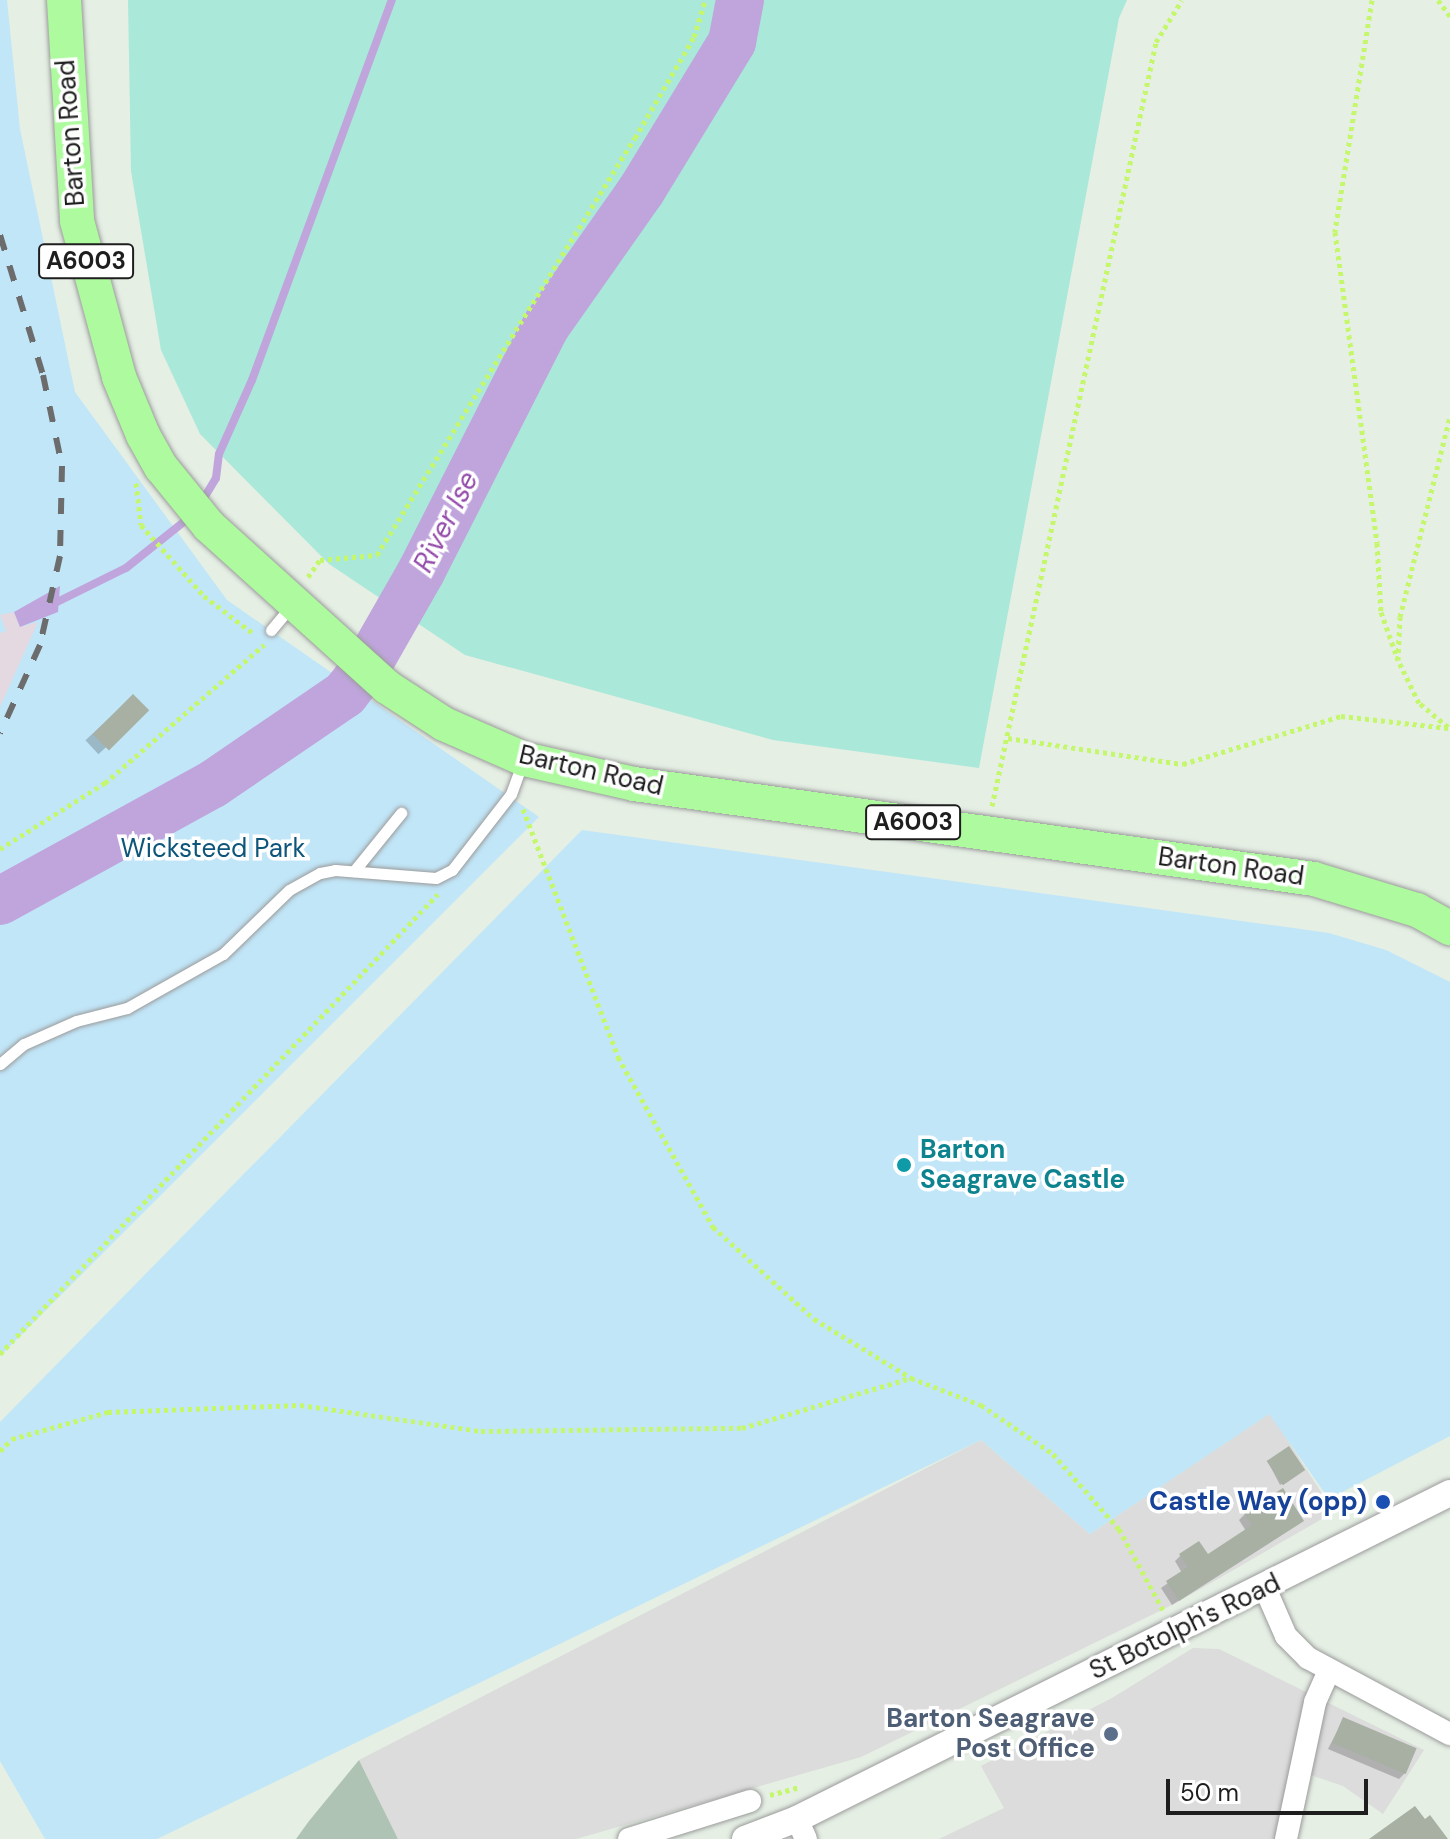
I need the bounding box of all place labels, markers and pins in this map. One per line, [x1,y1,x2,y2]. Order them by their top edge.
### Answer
place label: Barton Seagrave Castle [920,1134,1125,1196]
marker: Barton Seagrave Castle [895,1156,913,1174]
place label: Castle Way (opp) [1149,1486,1367,1518]
marker: Castle Way (opp) [1374,1493,1392,1511]
place label: Barton Seagrave Post Office [886,1703,1095,1764]
marker: Barton Seagrave Post Office [1102,1725,1120,1743]

